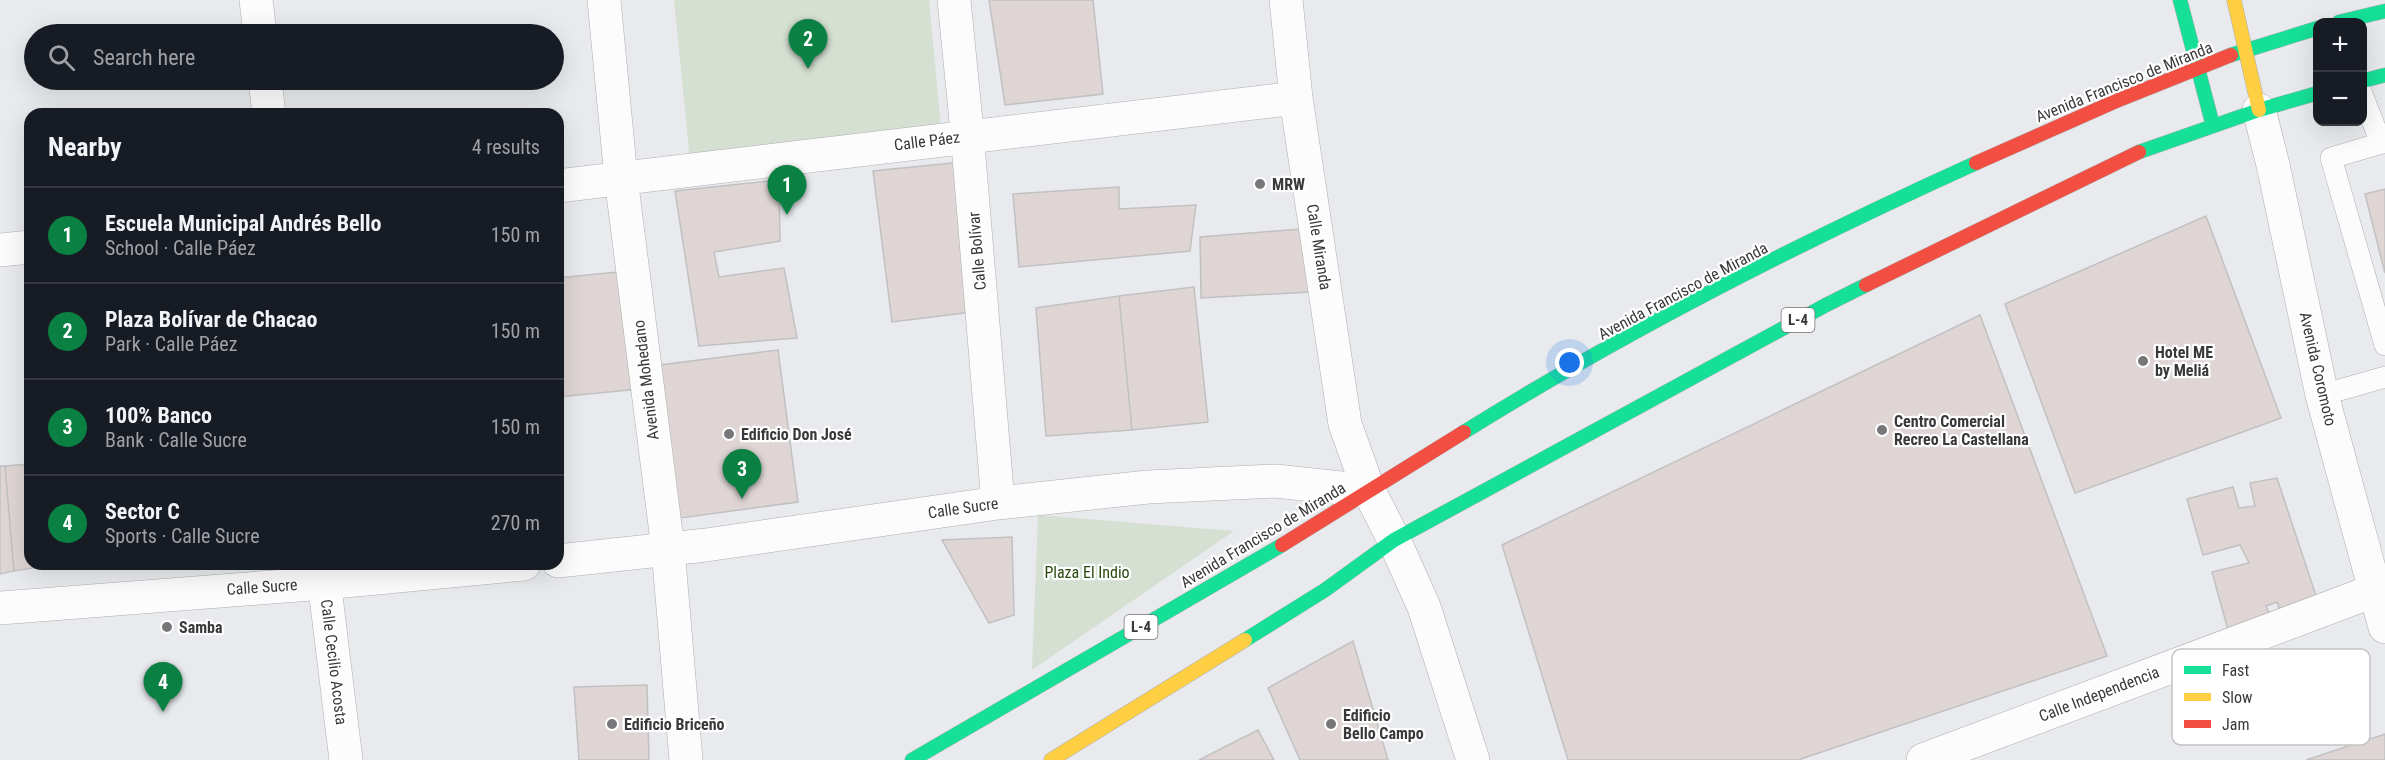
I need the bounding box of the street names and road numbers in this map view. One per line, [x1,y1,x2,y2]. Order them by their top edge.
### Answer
street label: Avenida Francisco de Miranda [2033,38,2215,126]
street label: Calle Páez [893,128,961,154]
street label: Calle Miranda [1303,203,1335,291]
street label: Calle Bolívar [964,211,990,291]
street label: Avenida Francisco de Miranda [1595,238,1771,344]
road number: L-4 [1782,308,1814,332]
street label: Avenida Coromoto [2296,310,2340,428]
street label: Avenida Mohedano [629,319,663,441]
street label: Avenida Francisco de Miranda [1177,478,1349,592]
street label: Calle Sucre [927,494,999,522]
street label: Calle Sucre [226,575,298,599]
street label: Calle Cecilio Acosta [317,598,351,726]
road number: L-4 [1124,615,1158,639]
street label: Calle Independencia [2036,662,2162,726]

